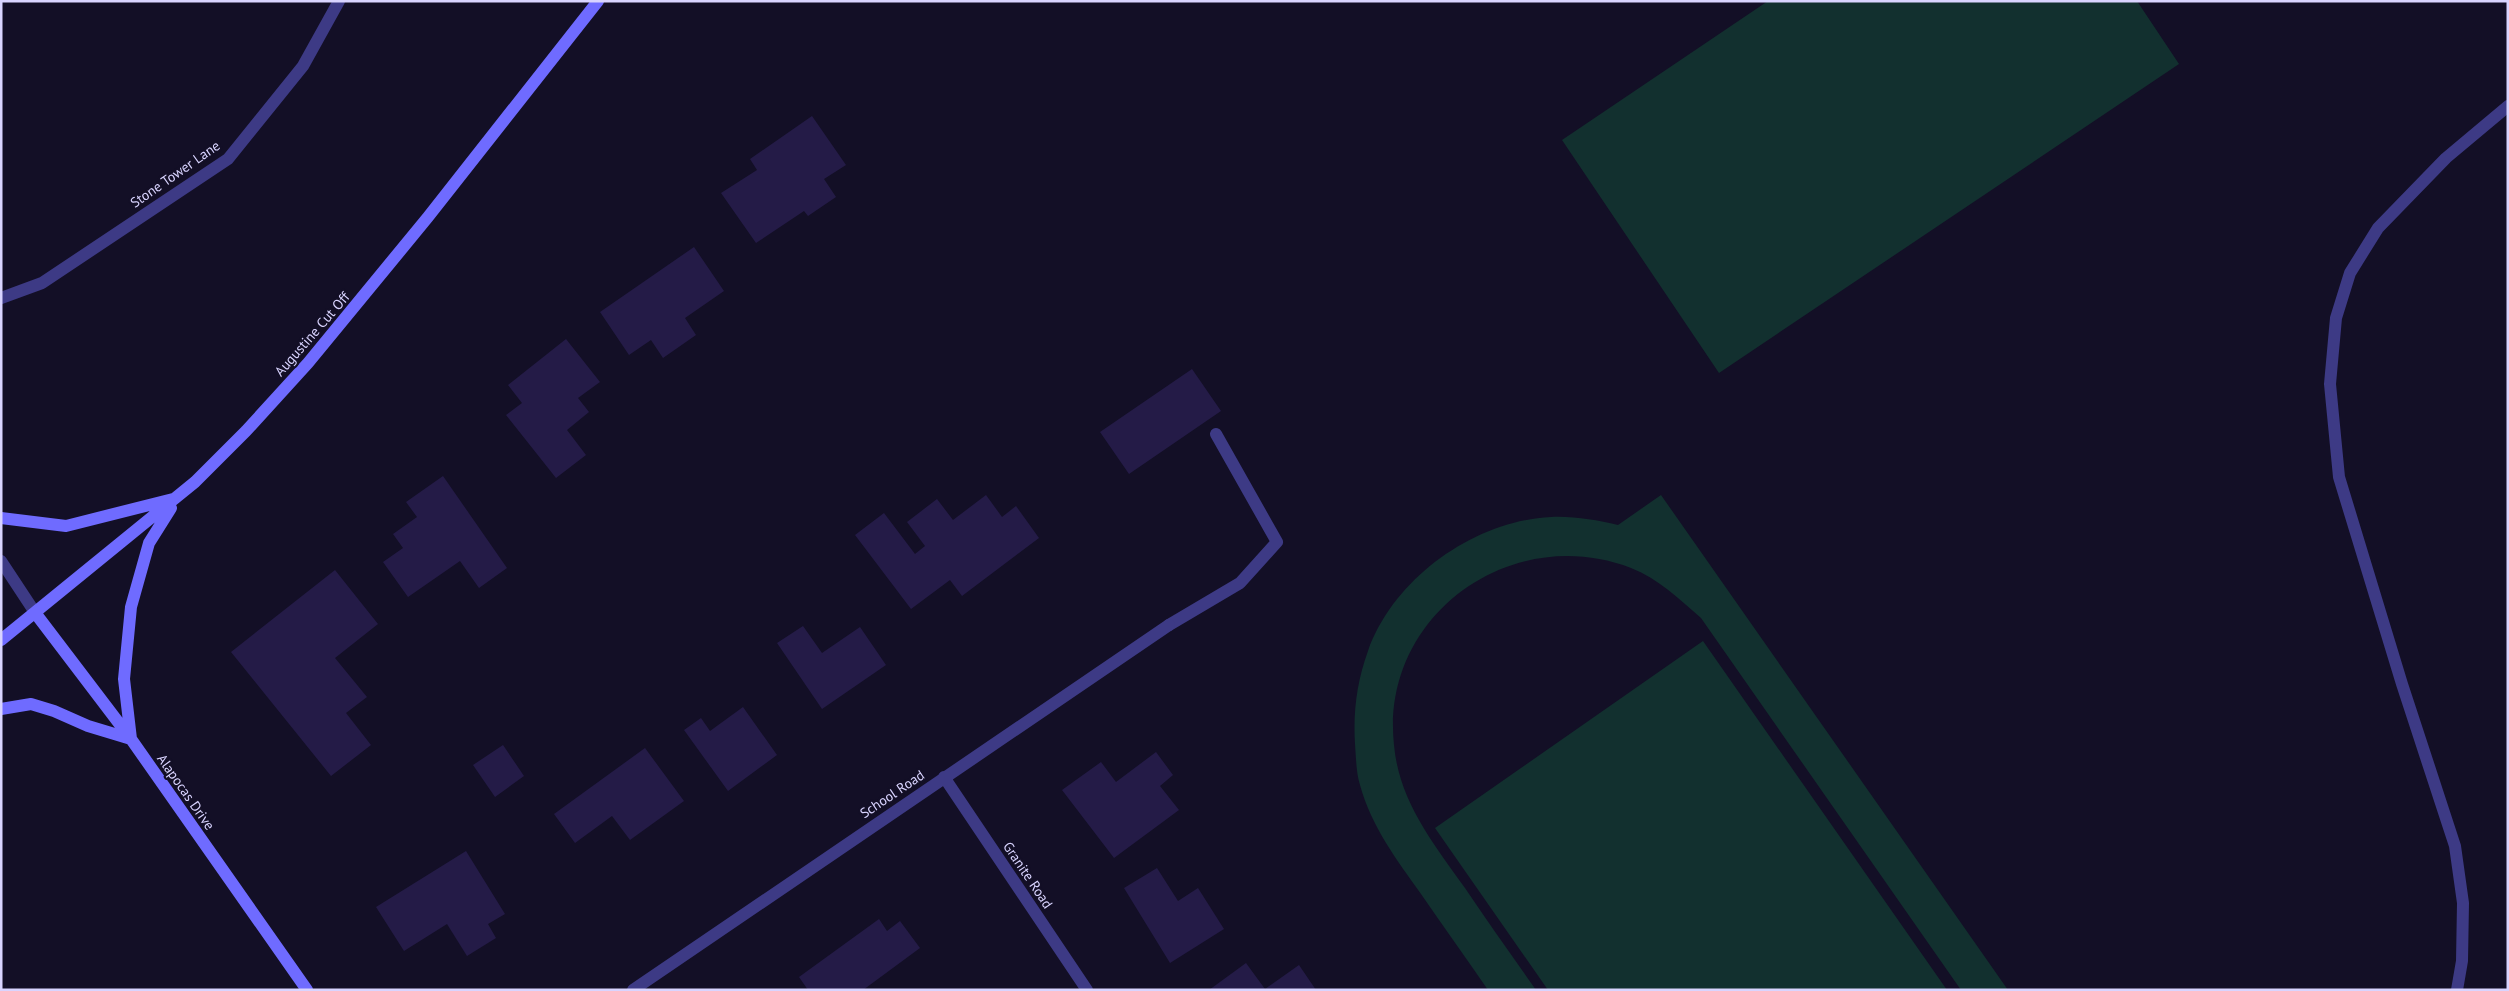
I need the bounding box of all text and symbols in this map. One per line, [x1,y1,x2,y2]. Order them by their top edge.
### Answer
street label: Stone Tower Lane [127,136,223,212]
street label: Augustine Cut Off [270,288,354,380]
street label: Alapocas Drive [153,751,219,833]
street label: School Road [856,766,928,822]
street label: Granite Road [999,838,1057,912]

